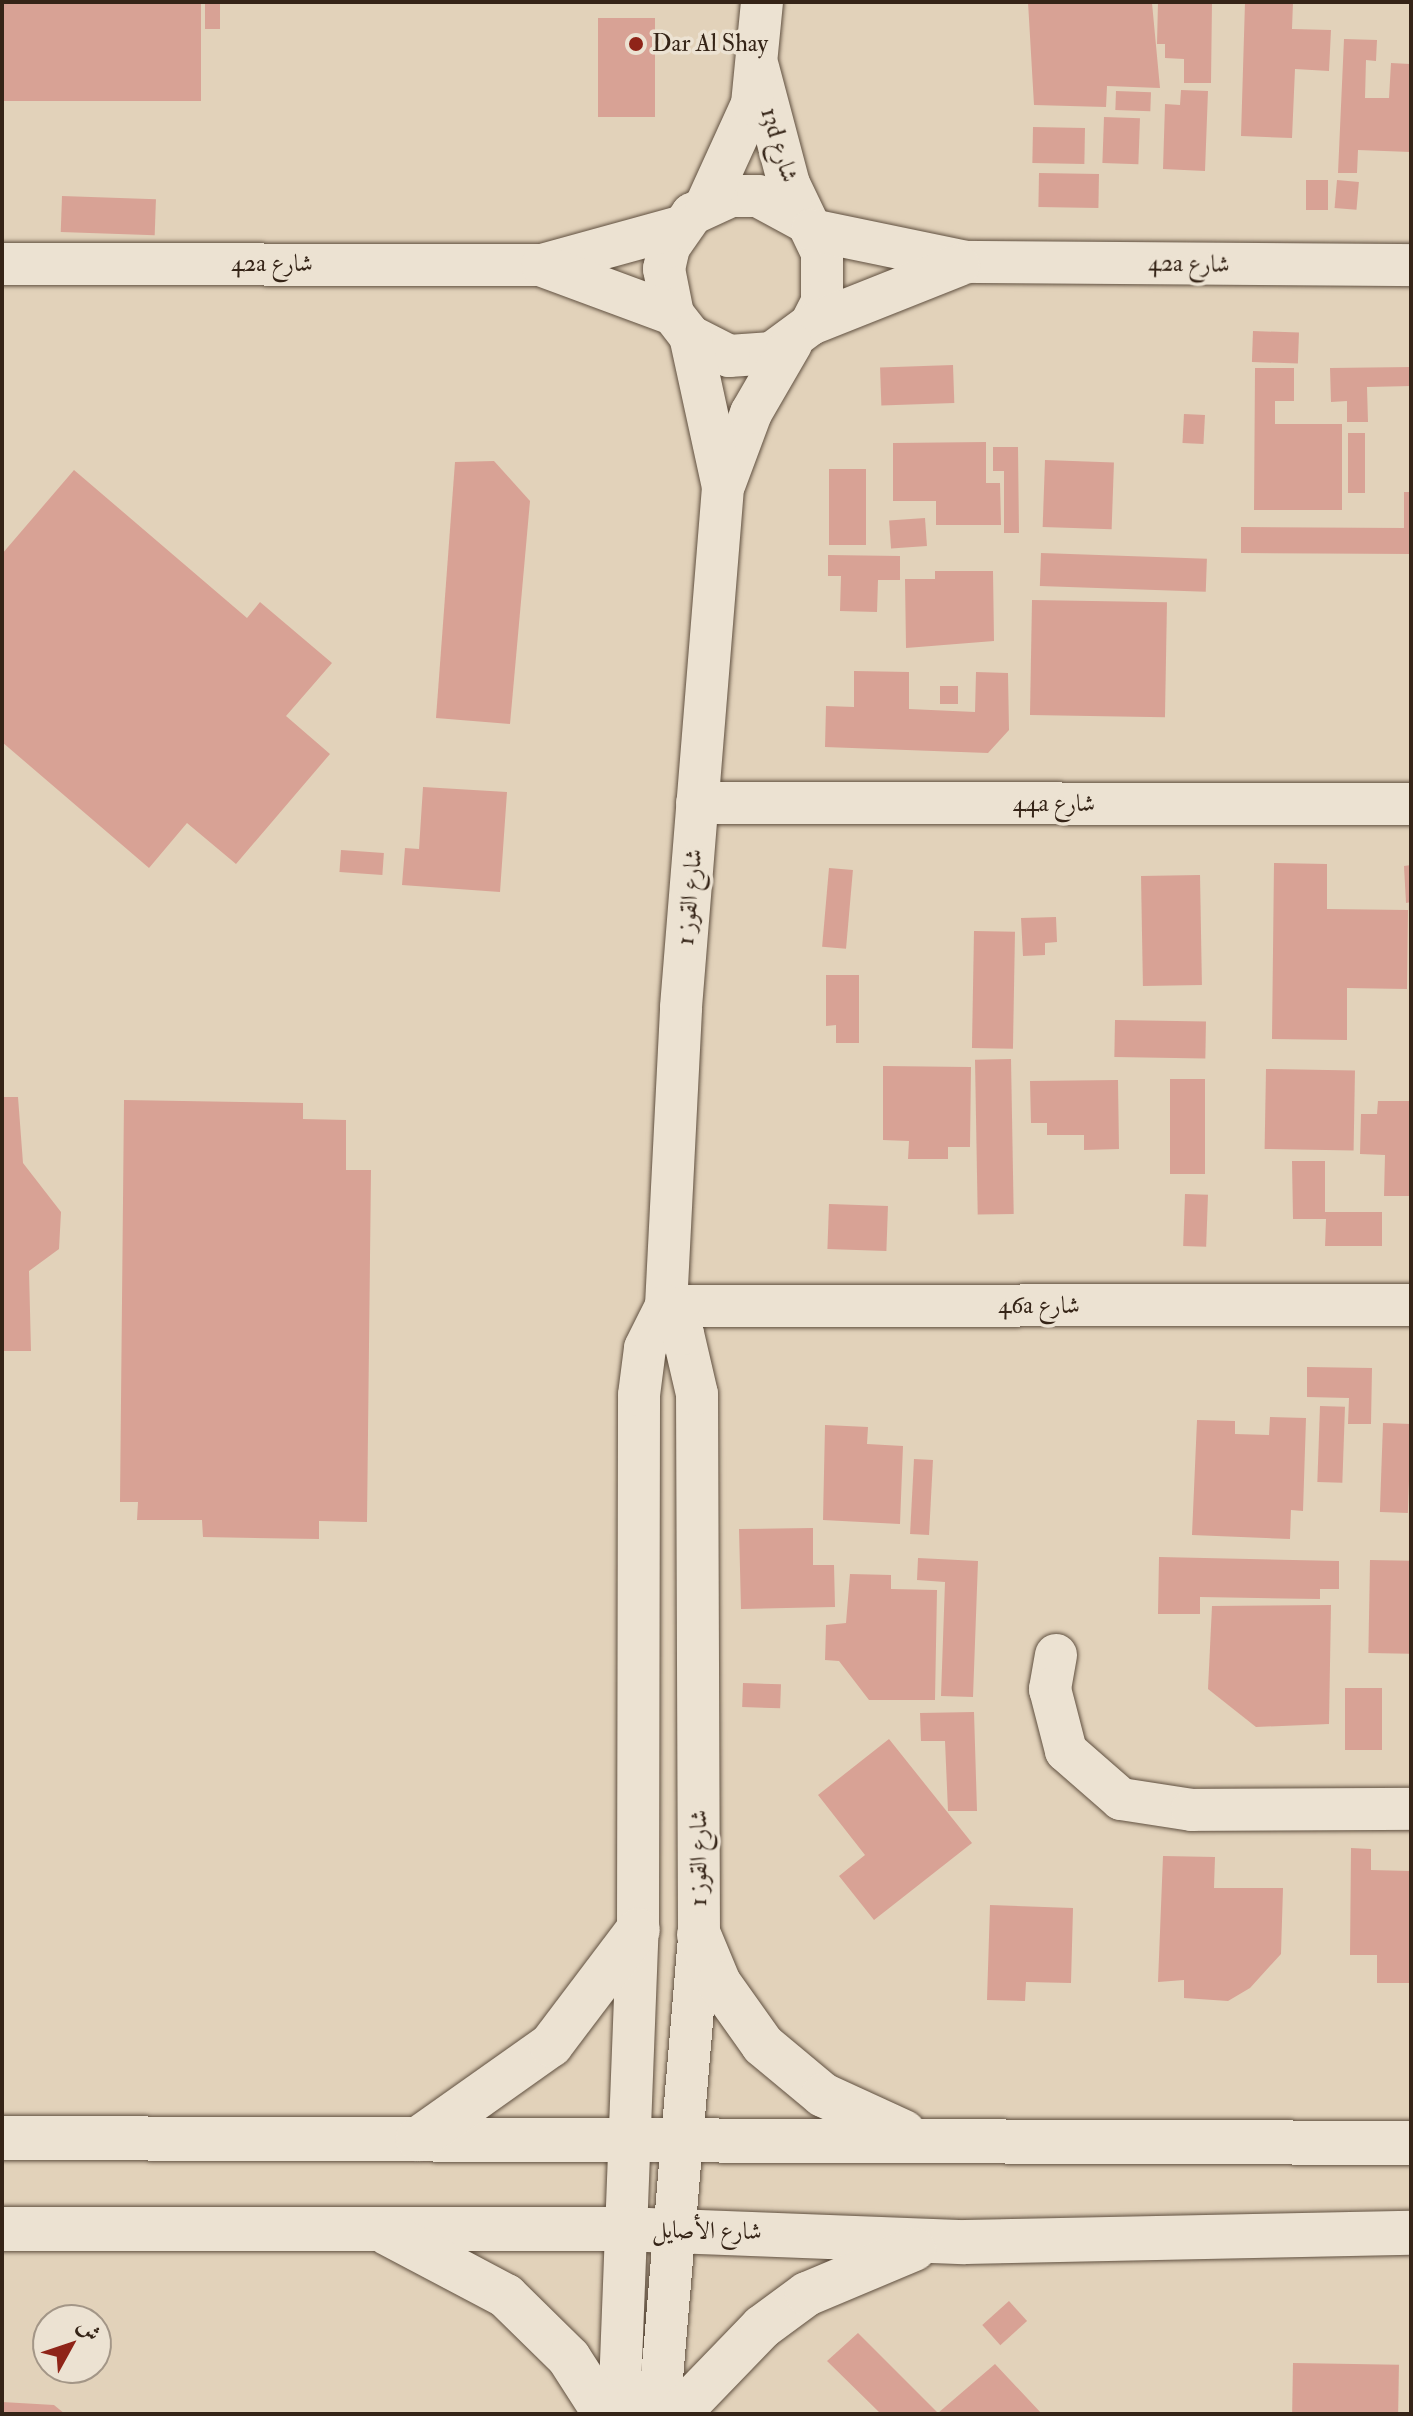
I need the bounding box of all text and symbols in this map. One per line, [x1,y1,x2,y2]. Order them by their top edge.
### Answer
place label: Dar Al Shay [652,30,768,58]
marker: Dar Al Shay [627,35,645,53]
street label: 13d شارع [754,104,804,186]
street label: 42a شارع [1148,249,1230,279]
street label: 42a شارع [231,250,313,278]
street label: 44a شارع [1013,790,1095,818]
street label: شارع القوز 1 [671,848,709,946]
street label: 46a شارع [998,1292,1080,1320]
street label: شارع القوز 1 [685,1810,713,1906]
street label: شارع الأصايل [652,2216,762,2246]
north arrow [32,2304,112,2384]
text: ش [71,2312,107,2347]

